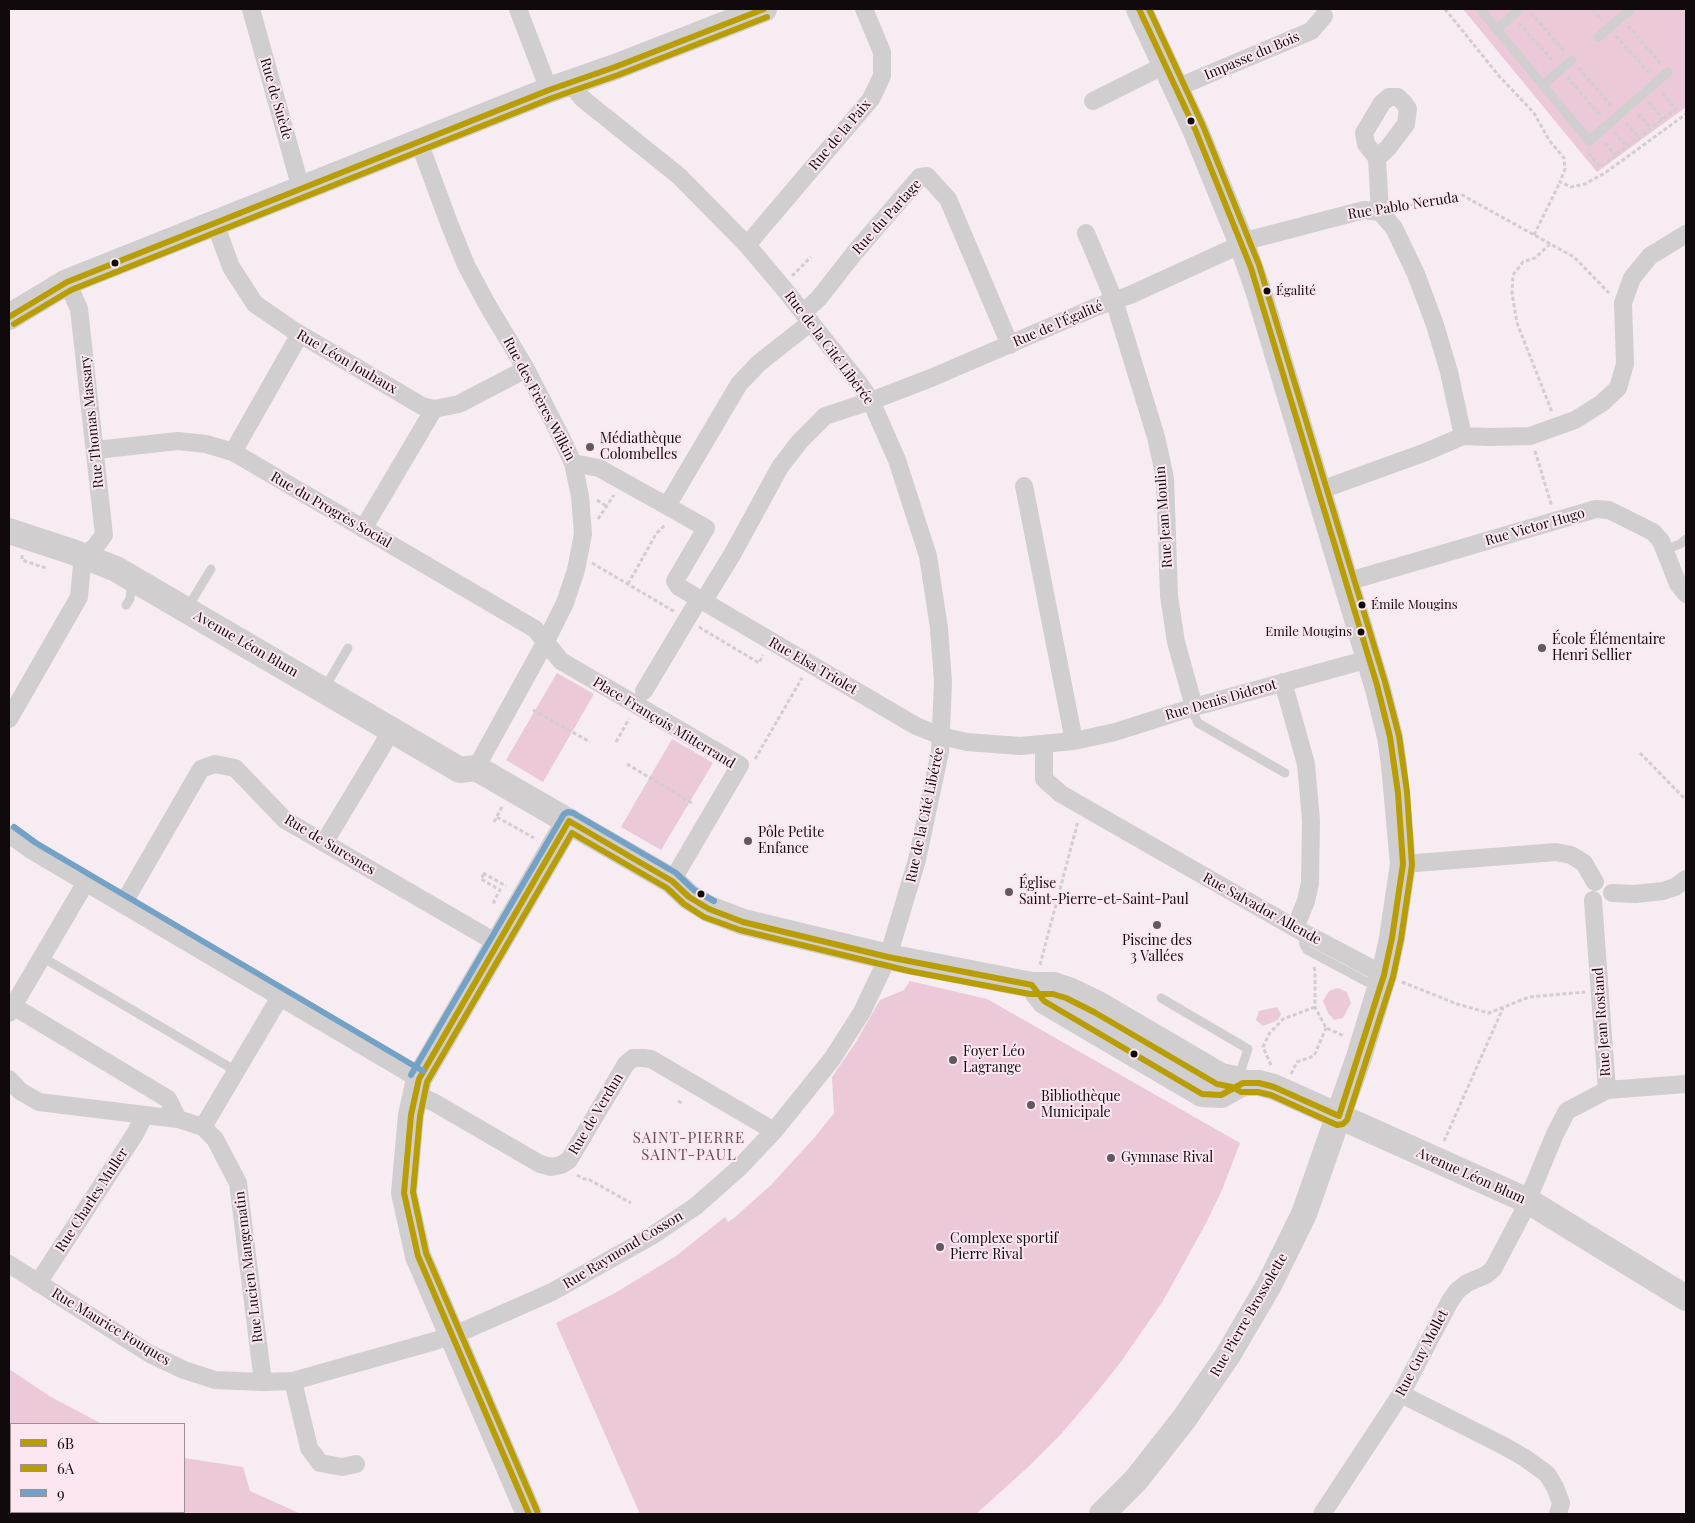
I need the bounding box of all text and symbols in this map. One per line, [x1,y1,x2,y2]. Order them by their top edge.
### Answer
street label: Impasse du Bois [1202,28,1302,84]
street label: Rue de Suède [256,56,296,142]
street label: Rue de la Paix [805,96,875,174]
unlabelled marker [1186,116,1196,126]
street label: Rue du Partage [849,176,925,258]
street label: Rue Pablo Neruda [1346,189,1460,223]
unlabelled marker [110,258,120,268]
place label: Égalité [1276,283,1316,299]
marker: Égalité [1262,286,1272,296]
street label: Rue de la Cité Libérée [781,288,877,408]
street label: Rue de l'Égalité [1011,298,1105,350]
street label: Rue Léon Jouhaux [294,326,400,398]
street label: Rue des Frères Wilkin [499,335,579,463]
street label: Rue Thomas Massary [77,355,107,489]
place label: Médiathèque Colombelles [600,431,682,464]
marker: Médiathèque Colombelles [584,441,596,453]
street label: Rue Jean Moulin [1152,465,1176,569]
street label: Rue du Progrès Social [268,469,394,551]
street label: Rue Victor Hugo [1483,505,1587,549]
place label: Émile Mougins [1371,597,1458,613]
marker: Émile Mougins [1357,600,1367,610]
street label: Avenue Léon Blum [191,607,301,681]
place label: Emile Mougins [1265,624,1352,640]
marker: Emile Mougins [1356,627,1366,637]
place label: École Élémentaire Henri Sellier [1552,632,1666,664]
street label: Rue Elsa Triolet [766,634,860,698]
marker: École Élémentaire Henri Sellier [1536,642,1548,654]
street label: Place François Mitterrand [590,674,738,772]
street label: Rue Denis Diderot [1163,676,1279,724]
street label: Rue de la Cité Libérée [902,746,948,884]
street label: Rue de Suresnes [281,811,379,879]
place label: Pôle Petite Enfance [758,825,824,858]
marker: Pôle Petite Enfance [742,835,754,847]
street label: Rue Salvador Allende [1200,869,1324,949]
place label: Église Saint-Pierre-et-Saint-Paul [1019,876,1189,909]
marker: Église Saint-Pierre-et-Saint-Paul [1003,886,1015,898]
unlabelled marker [696,889,706,899]
marker: Piscine des 3 Vallées [1151,919,1163,931]
place label: Piscine des 3 Vallées [1122,933,1192,966]
street label: Rue Jean Rostand [1590,967,1614,1077]
place label: Foyer Léo Lagrange [963,1044,1025,1076]
unlabelled marker [1129,1049,1139,1059]
marker: Foyer Léo Lagrange [947,1054,959,1066]
street label: Rue de Verdun [565,1070,627,1158]
place label: Bibliothèque Municipale [1041,1089,1121,1122]
marker: Bibliothèque Municipale [1025,1099,1037,1111]
district label: SAINT-PIERRE SAINT-PAUL [631,1129,747,1164]
street label: Avenue Léon Blum [1414,1144,1528,1208]
street label: Rue Charles Muller [52,1145,132,1255]
place label: Gymnase Rival [1121,1150,1213,1166]
marker: Gymnase Rival [1105,1152,1117,1164]
street label: Rue Lucien Mangematin [231,1190,267,1344]
street label: Rue Raymond Cosson [560,1208,686,1292]
place label: Complexe sportif Pierre Rival [950,1231,1058,1264]
marker: Complexe sportif Pierre Rival [934,1241,946,1253]
street label: Rue Pierre Brossolette [1207,1250,1291,1380]
street label: Rue Maurice Fouques [49,1285,173,1369]
street label: Rue Guy Mollet [1392,1307,1452,1399]
legend [10,1423,185,1513]
text: 6B [57,1433,74,1453]
text: 6A [57,1458,74,1478]
text: 9 [57,1483,65,1503]

